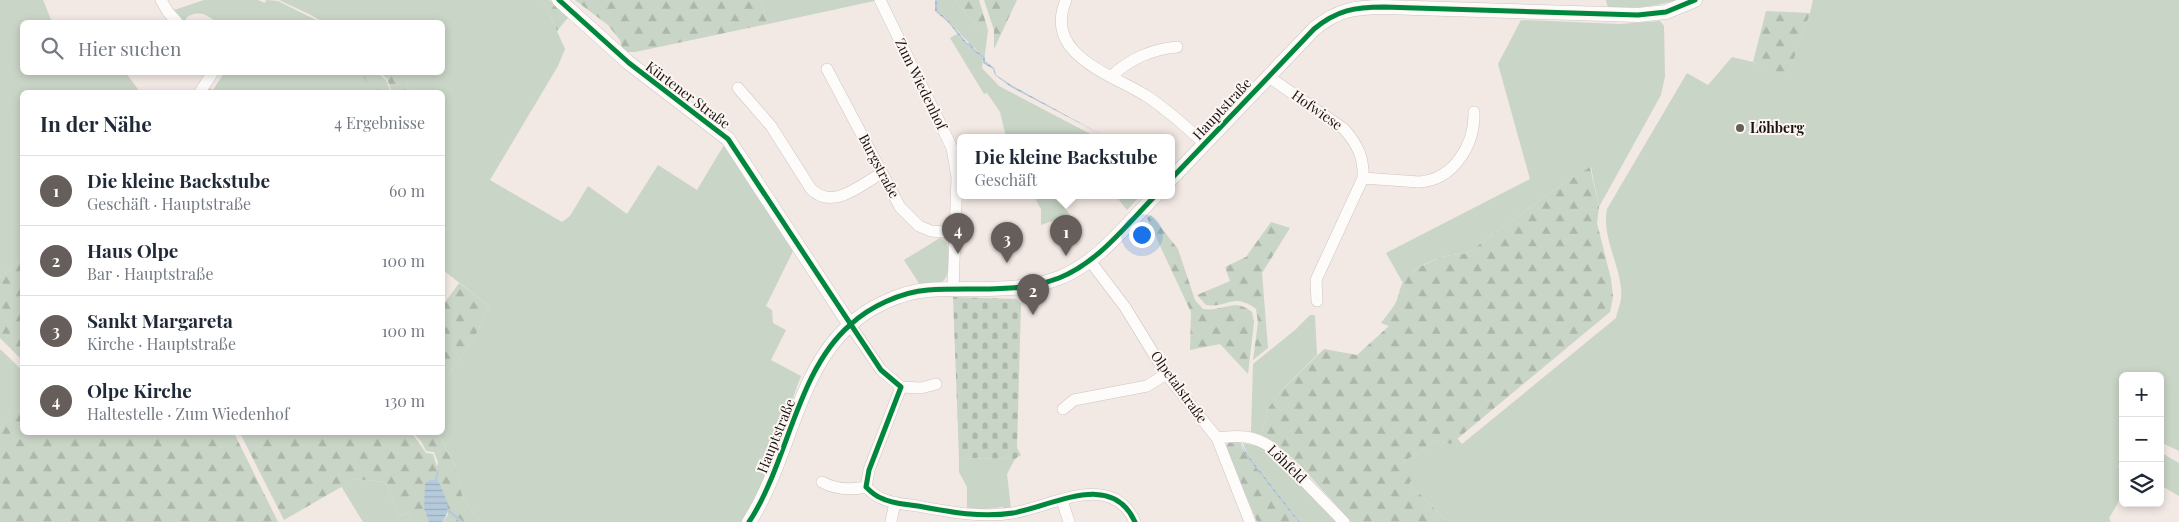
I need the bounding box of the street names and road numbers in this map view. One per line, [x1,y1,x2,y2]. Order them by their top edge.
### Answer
street label: Zum Wiedenhof [891,35,952,134]
street label: Kürtener Straße [642,56,735,133]
street label: Hauptstraße [1188,74,1255,144]
street label: Hofwiese [1288,85,1346,134]
street label: Burgstraße [855,130,904,201]
street label: Olpetalstraße [1147,347,1212,427]
street label: Hauptstraße [752,396,799,476]
street label: Löhfeld [1264,440,1311,487]

